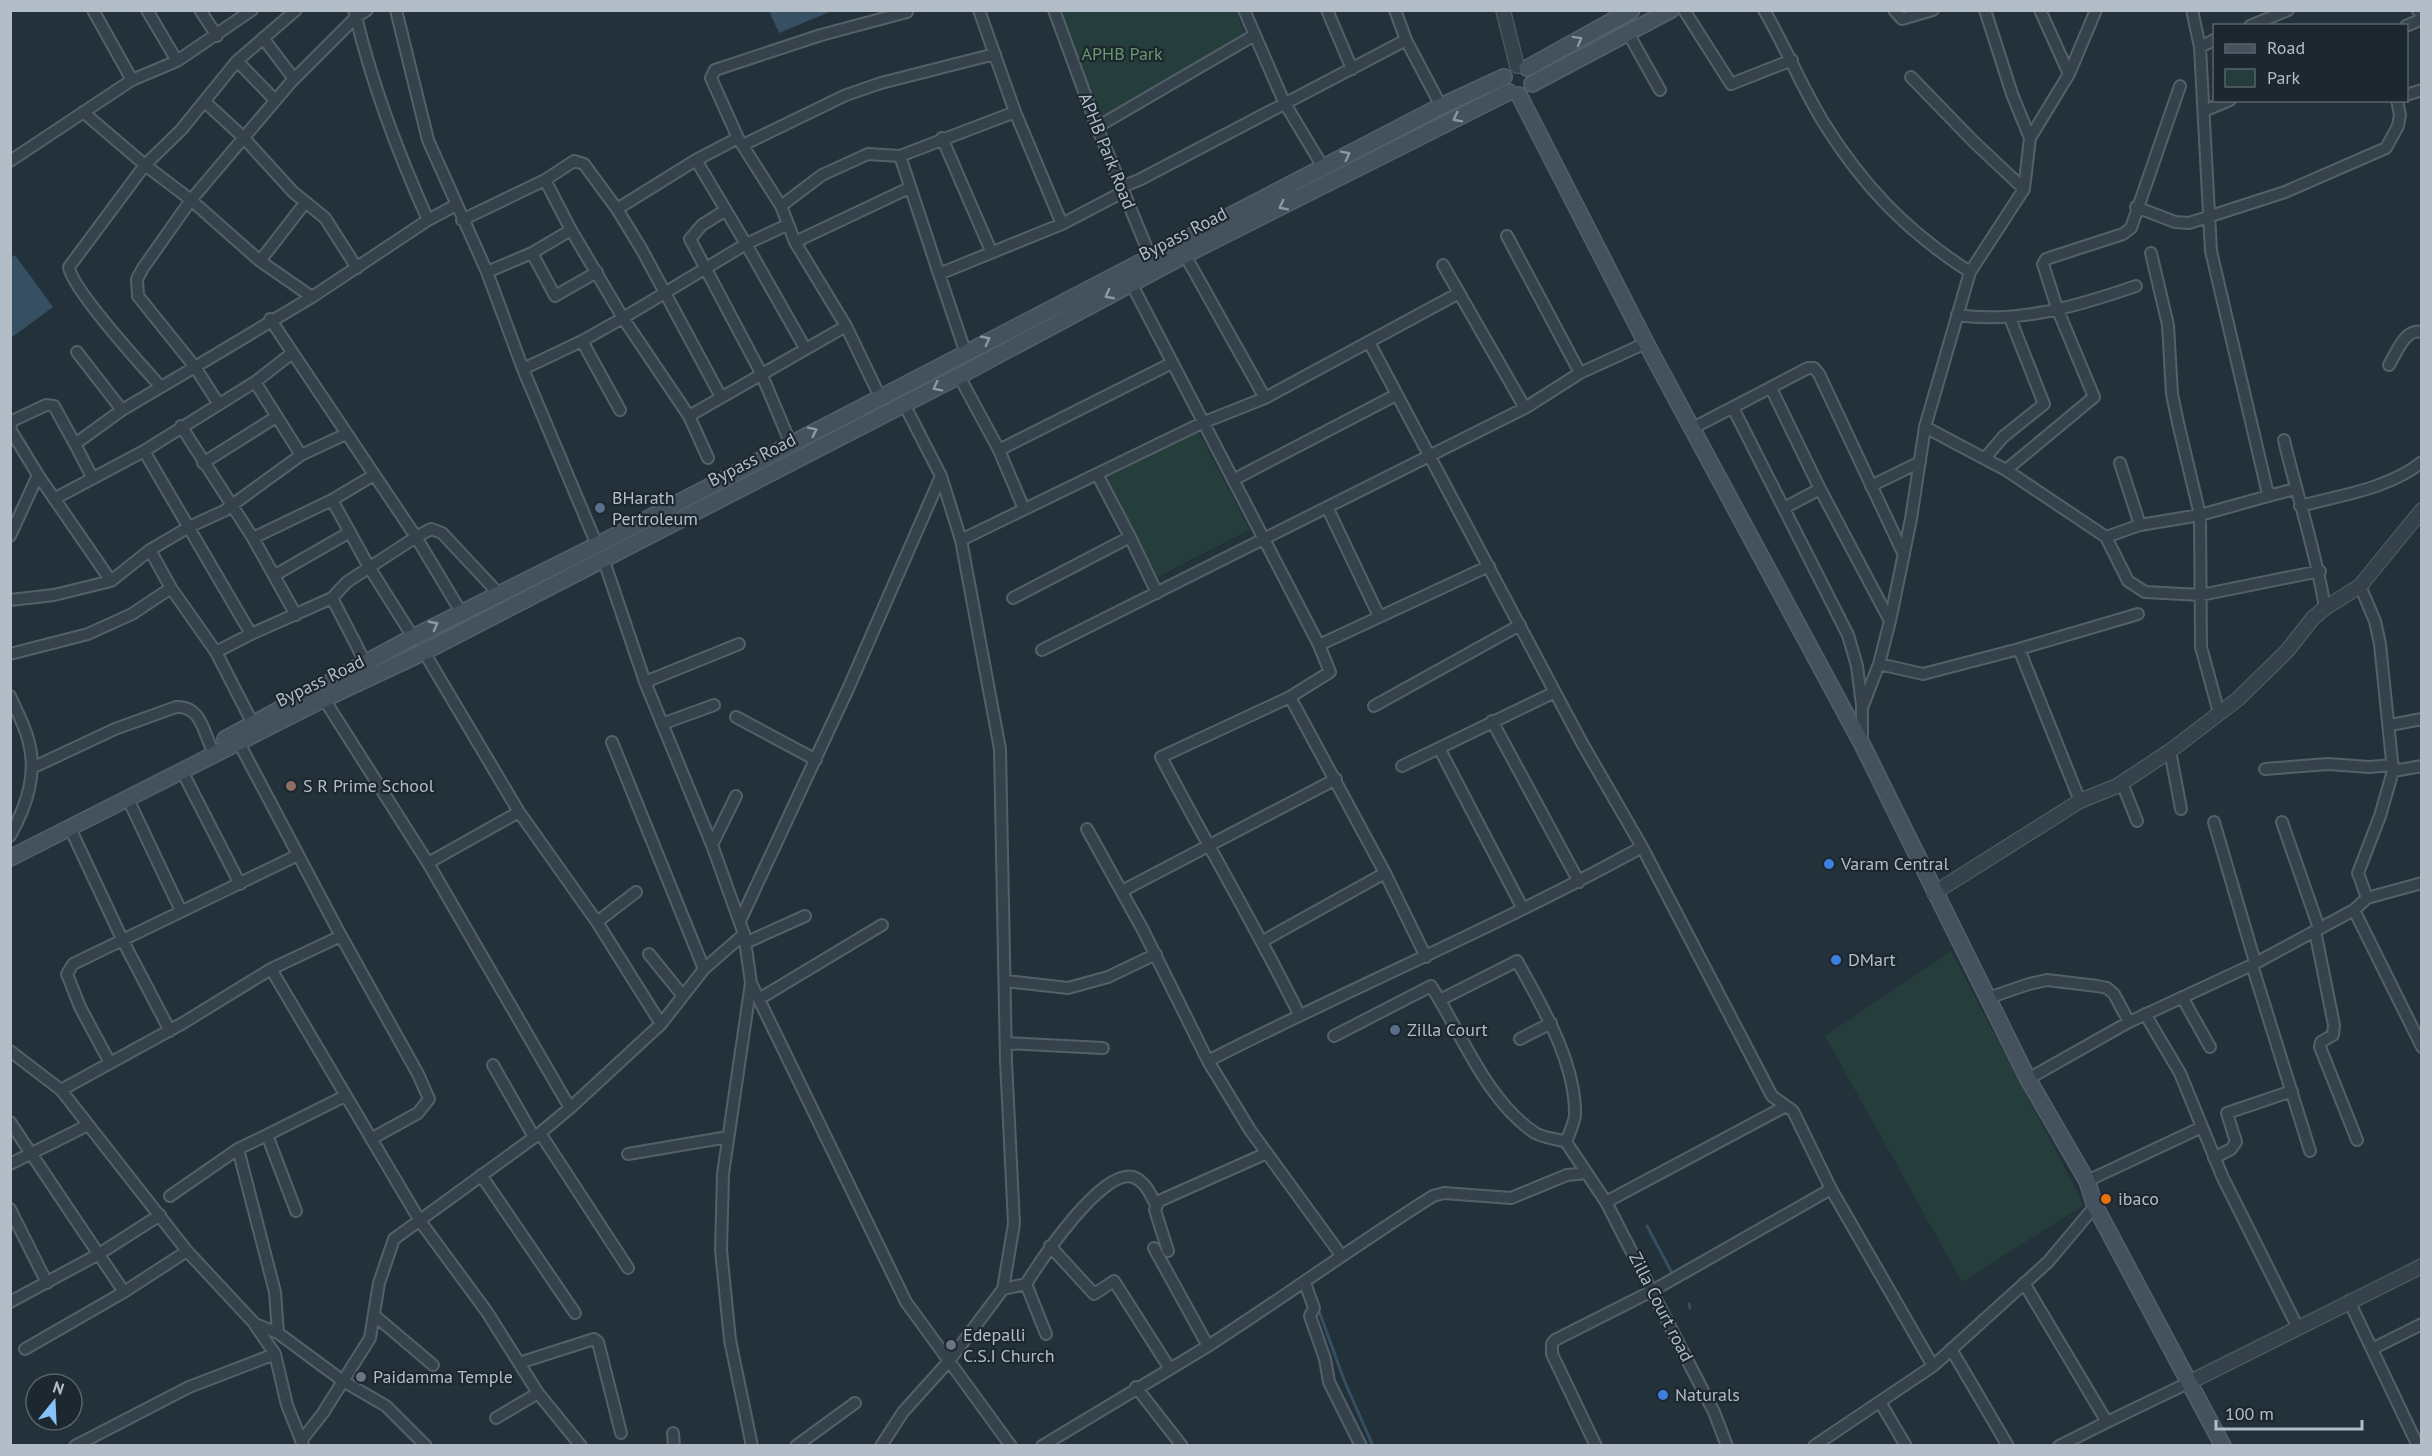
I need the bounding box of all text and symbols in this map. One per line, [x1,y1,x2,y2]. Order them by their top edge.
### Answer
legend [2213,24,2408,102]
one-way arrow [1571,35,1582,47]
text: Road [2267,36,2305,59]
park label: APHB Park [1081,42,1163,65]
text: Park [2267,66,2300,89]
street label: APHB Park Road [1074,89,1141,212]
one-way arrow [1452,111,1463,122]
one-way arrow [1340,151,1350,162]
one-way arrow [1278,198,1289,210]
street label: Bypass Road [1135,202,1231,266]
one-way arrow [1105,288,1115,299]
one-way arrow [980,336,991,348]
one-way arrow [933,380,944,391]
one-way arrow [807,426,818,438]
street label: Bypass Road [704,428,800,492]
place label: BHarath Pertroleum [612,486,698,530]
marker: BHarath Pertroleum [593,501,607,515]
one-way arrow [428,621,439,633]
street label: Bypass Road [272,649,368,712]
place label: S R Prime School [303,774,435,797]
marker: S R Prime School [284,779,298,793]
place label: Varam Central [1840,852,1950,875]
marker: Varam Central [1822,857,1836,871]
place label: DMart [1848,948,1896,971]
marker: DMart [1829,953,1843,967]
place label: Zilla Court [1407,1018,1488,1041]
marker: Zilla Court [1388,1023,1402,1037]
place label: ibaco [2118,1187,2159,1210]
marker: ibaco [2099,1192,2113,1206]
street label: Zilla Court road [1624,1248,1699,1365]
place label: Edepalli C.S.I Church [963,1323,1055,1367]
marker: Edepalli C.S.I Church [944,1338,958,1352]
place label: Paidamma Temple [373,1365,513,1388]
marker: Paidamma Temple [354,1370,368,1384]
north arrow [24,1372,84,1432]
text: N [51,1377,67,1399]
place label: Naturals [1675,1383,1740,1406]
marker: Naturals [1656,1388,1670,1402]
scale bar [2216,1393,2362,1431]
text: 100 m [2225,1402,2274,1425]

